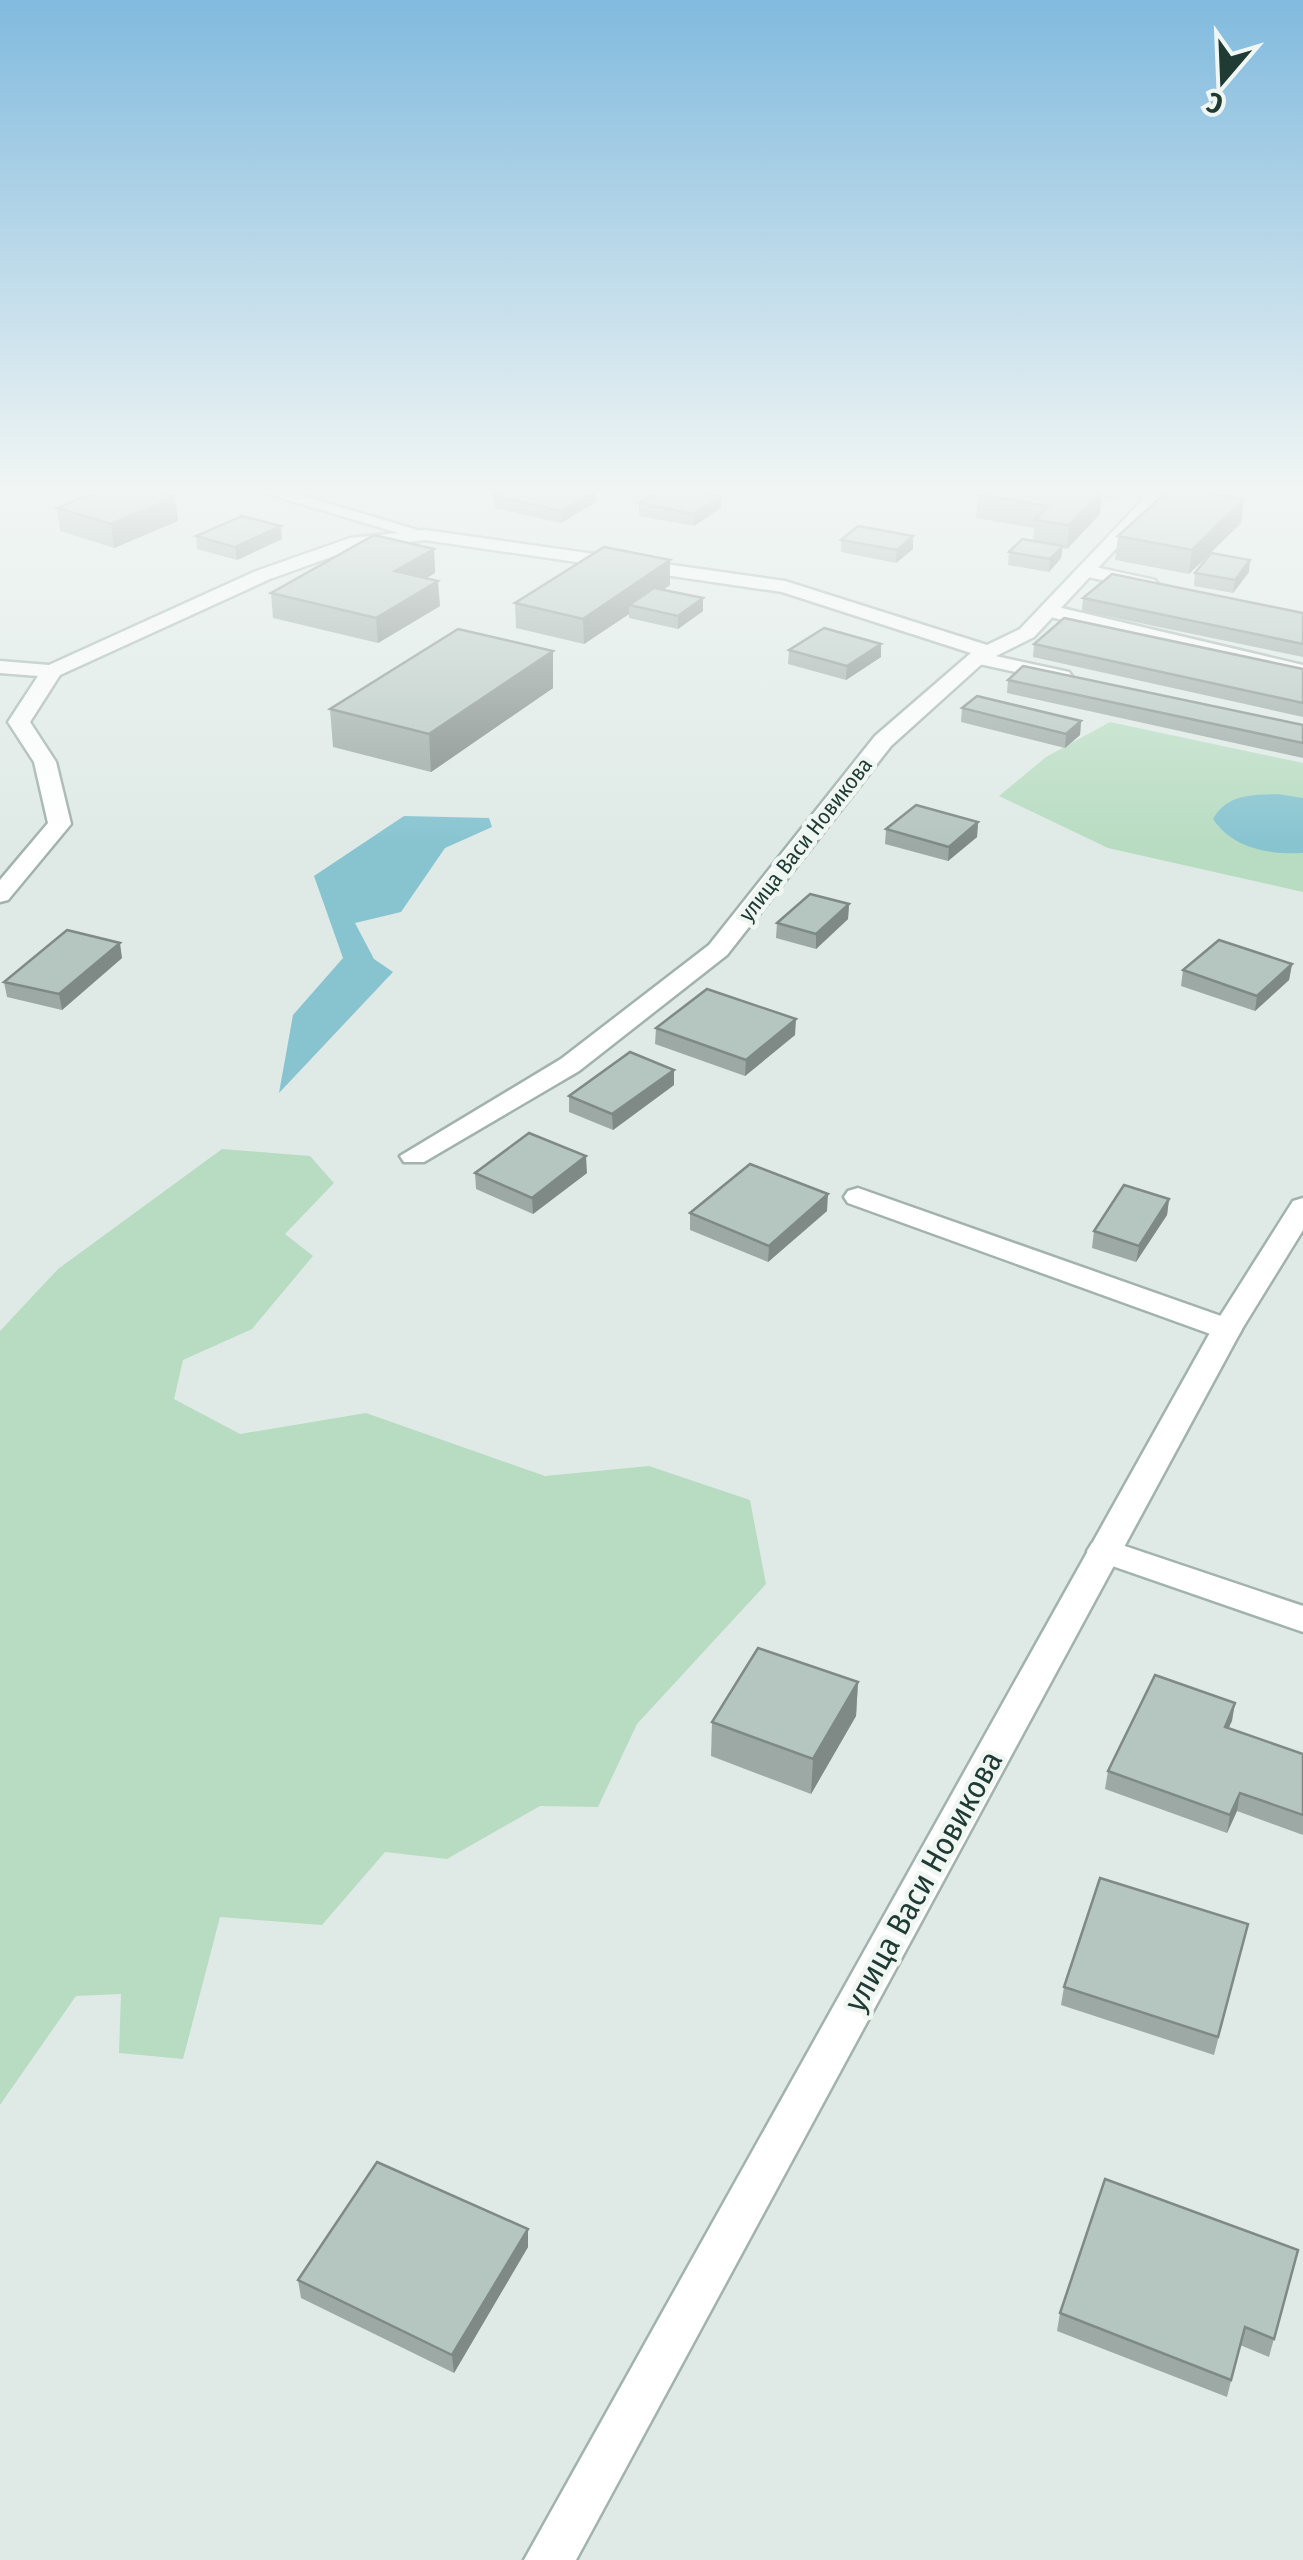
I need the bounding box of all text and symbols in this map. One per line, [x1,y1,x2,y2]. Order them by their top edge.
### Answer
north arrow [1173,30,1273,130]
text: С [1202,85,1227,121]
street label: улица Васи Новикова [733,752,878,927]
street label: улица Васи Новикова [836,1744,1010,2018]

